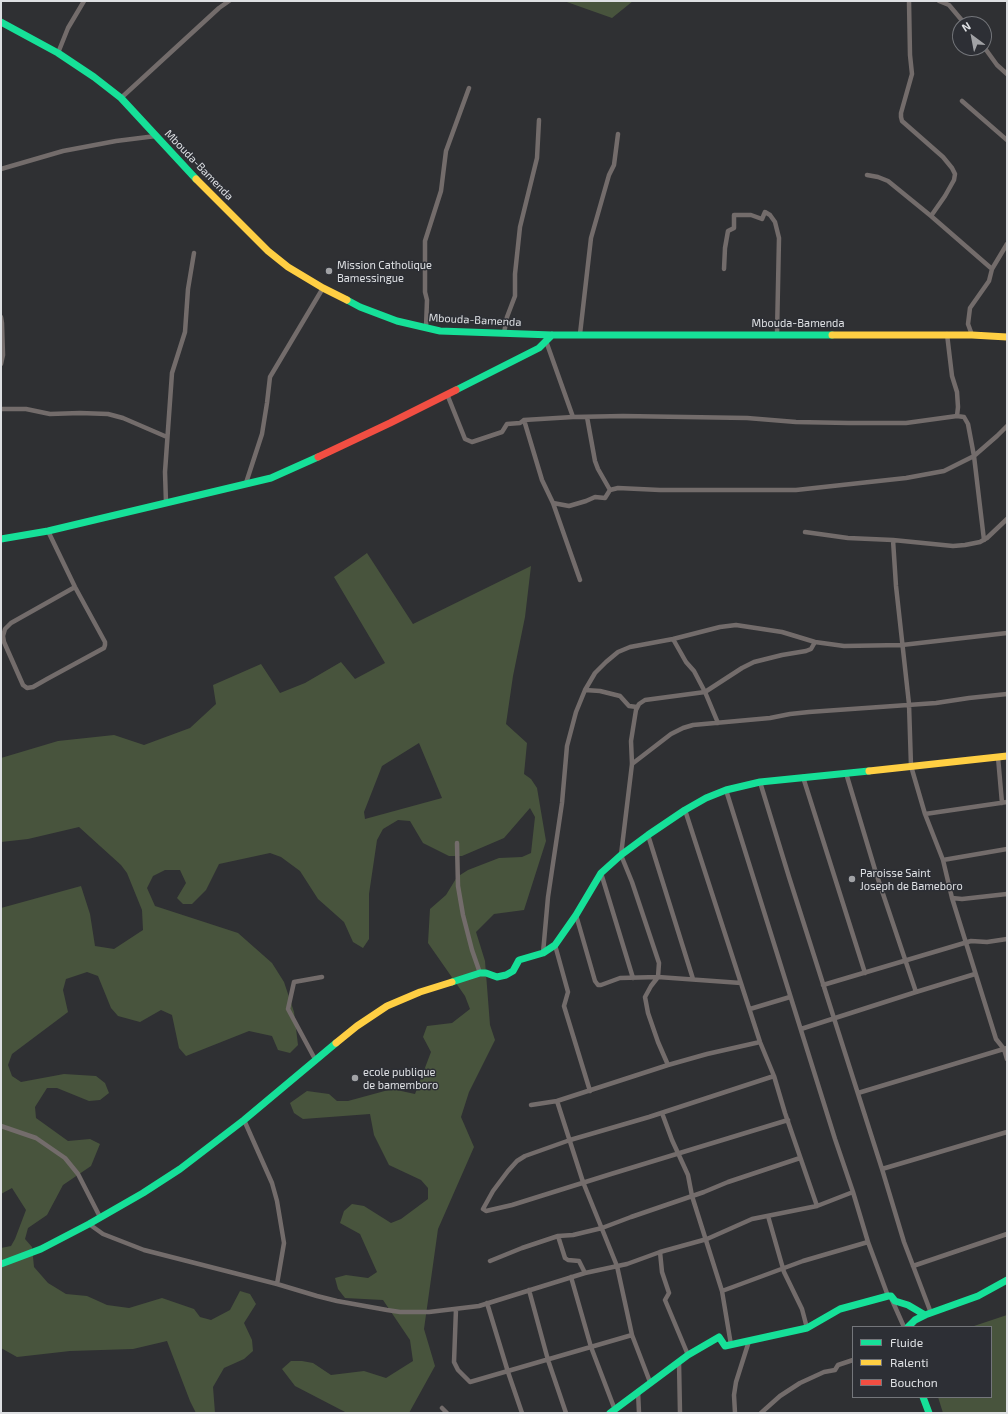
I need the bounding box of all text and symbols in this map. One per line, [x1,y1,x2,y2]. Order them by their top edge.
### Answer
north arrow [952,16,992,56]
text: N [959,19,973,34]
street label: Mbouda-Bamenda [162,127,236,203]
place label: Mission Catholique Bamessingue [337,258,432,284]
marker: Mission Catholique Bamessingue [324,266,334,276]
street label: Mbouda-Bamenda [428,311,522,329]
street label: Mbouda-Bamenda [752,316,844,330]
place label: Paroisse Saint Joseph de Bameboro [860,866,963,892]
marker: Paroisse Saint Joseph de Bameboro [847,874,857,884]
place label: ecole publique de bamemboro [363,1065,438,1091]
marker: ecole publique de bamemboro [350,1073,360,1083]
legend [852,1326,992,1398]
text: Fluide [890,1335,923,1349]
text: Ralenti [890,1355,929,1369]
text: Bouchon [890,1375,938,1389]

